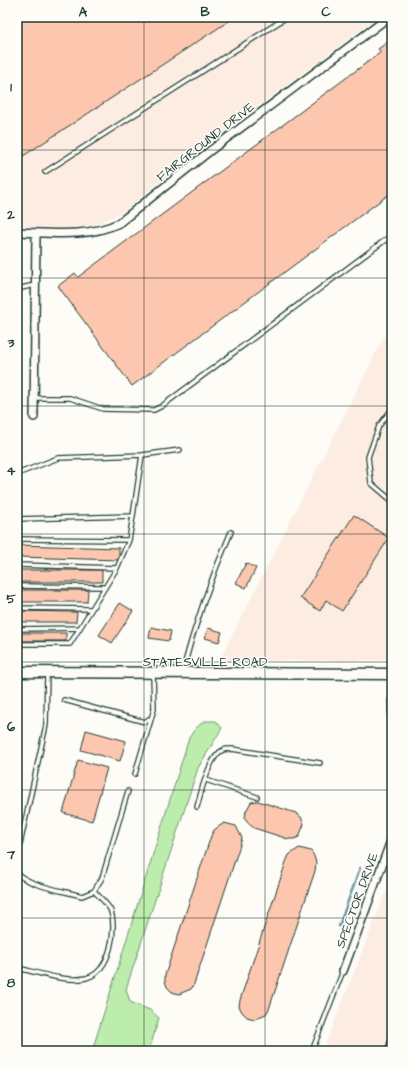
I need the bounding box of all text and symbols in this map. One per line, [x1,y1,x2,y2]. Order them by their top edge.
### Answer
text: A [79,3,88,21]
text: B [200,3,210,21]
text: C [321,3,331,21]
text: 1 [10,78,12,96]
street label: FAIRGROUND DRIVE [153,98,259,186]
text: 2 [6,206,15,224]
text: 3 [7,334,15,352]
text: 4 [7,462,16,480]
text: 5 [6,590,16,608]
street label: STATESVILLE ROAD [143,653,268,671]
text: 6 [7,718,16,736]
text: 7 [6,846,16,864]
street label: SPECTOR DRIVE [331,850,383,951]
text: 8 [7,974,16,992]

